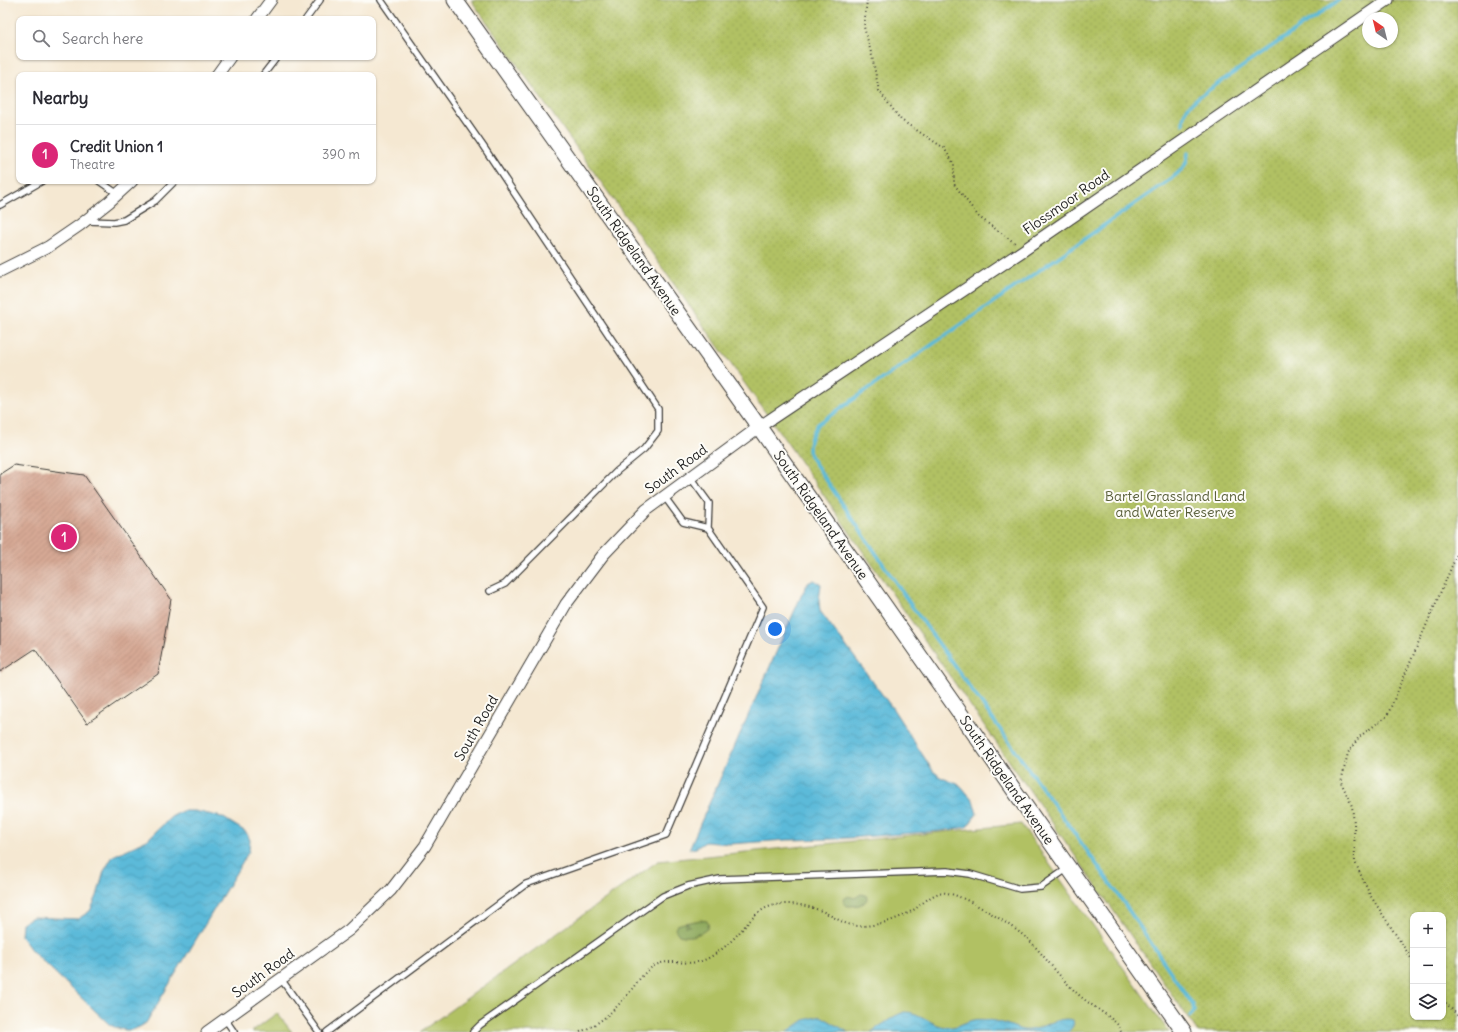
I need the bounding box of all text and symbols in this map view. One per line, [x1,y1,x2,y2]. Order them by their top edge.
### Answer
north arrow [1362,12,1398,48]
search box [16,16,376,60]
icon: search [30,27,52,49]
text: Search here [62,29,143,48]
text: Nearby [32,87,88,109]
text: Credit Union 1 [70,137,163,156]
text: 1 [42,146,48,163]
text: 390 m [322,146,360,163]
text: Theatre [70,156,115,173]
street label: Flossmoor Road [1019,166,1113,238]
street label: South Ridgeland Avenue [583,183,685,319]
street label: South Road [641,440,711,498]
street label: South Ridgeland Avenue [770,447,872,583]
park label: Bartel Grassland Land and Water Reserve [1105,487,1245,521]
pin: 1 [51,522,77,552]
your location [765,619,785,639]
street label: South Road [450,692,502,764]
street label: South Ridgeland Avenue [956,712,1058,848]
map controls [1410,912,1446,1020]
button: + [1410,912,1446,948]
street label: South Road [228,944,298,1002]
button: − [1410,948,1446,984]
button: layers [1410,984,1446,1020]

